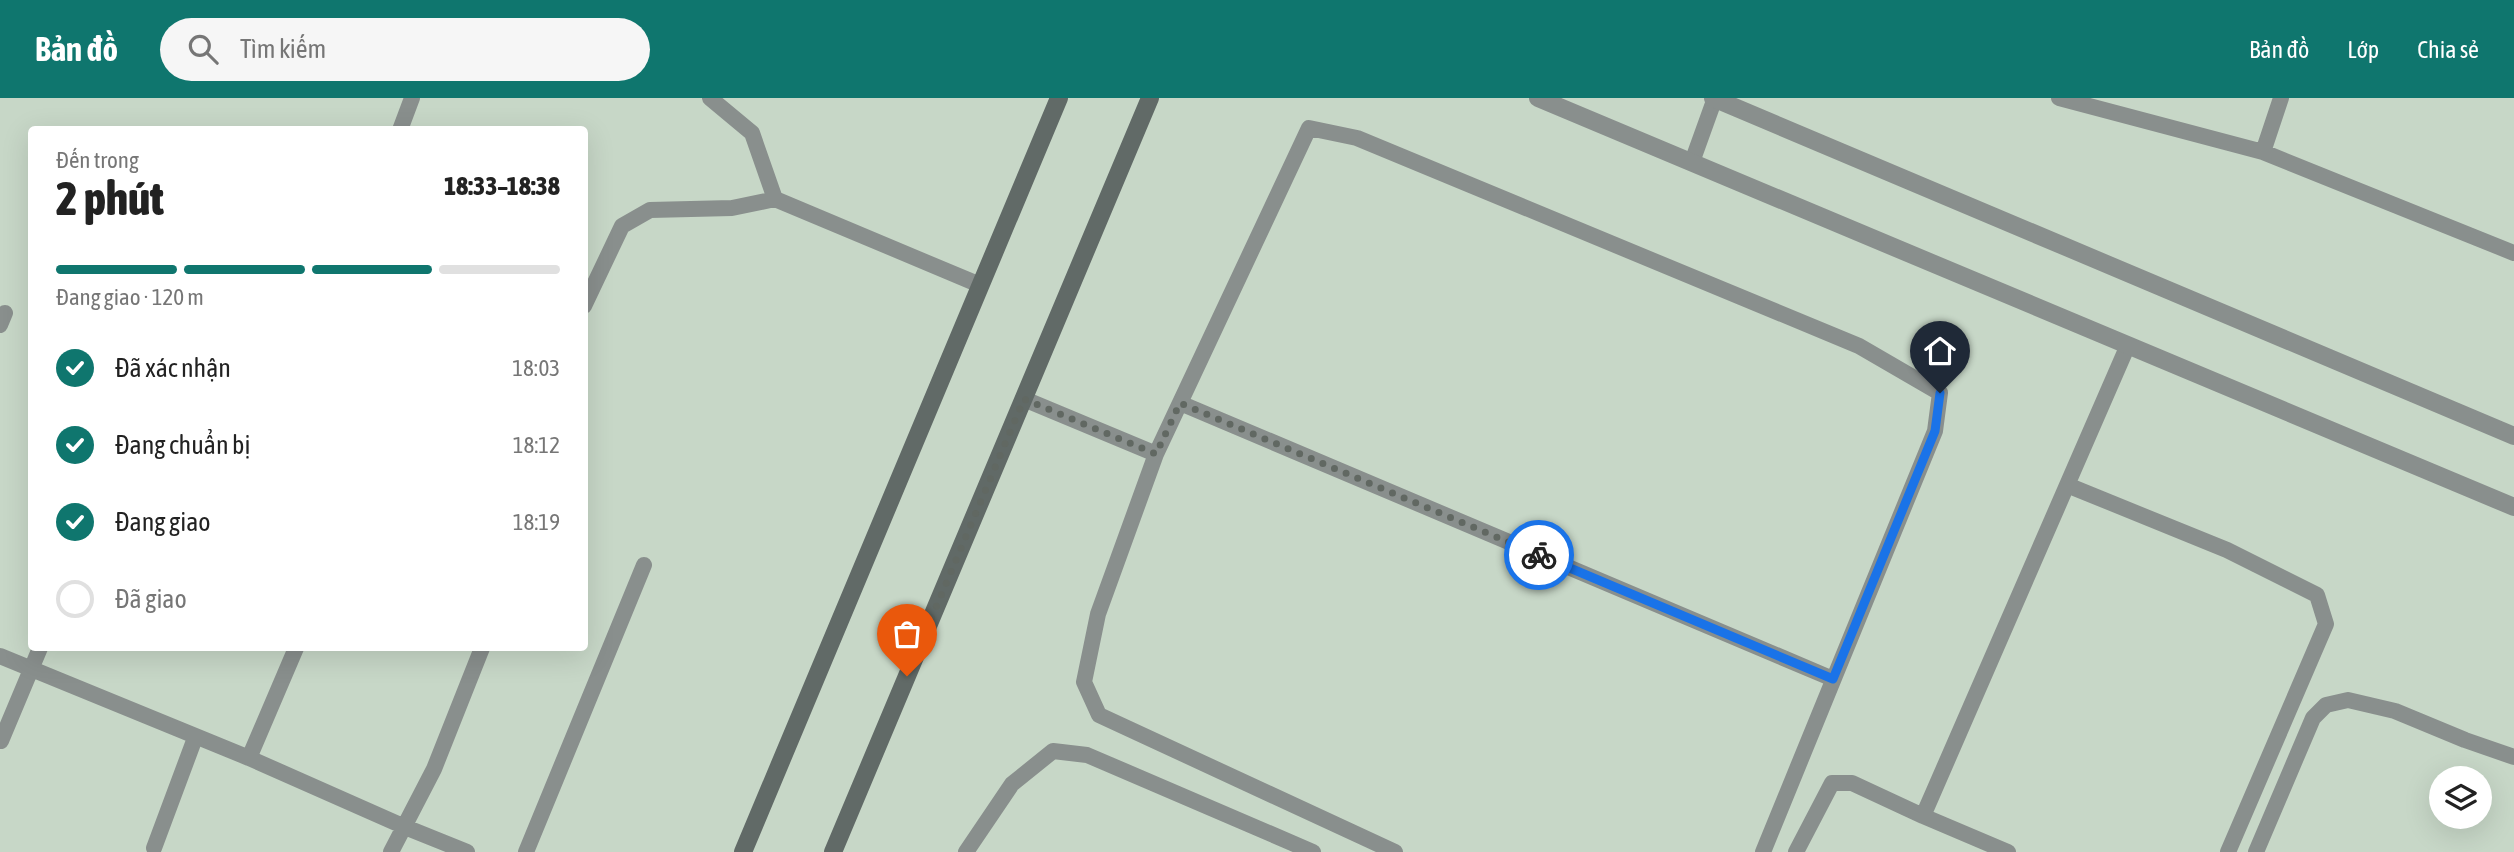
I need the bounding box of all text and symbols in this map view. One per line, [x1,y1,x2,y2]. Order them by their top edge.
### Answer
search box [160,18,650,81]
text: Bản đồ [35,30,118,68]
icon: search [184,30,222,68]
text: Tìm kiếm [240,34,326,64]
text: Bản đồ [2249,36,2309,63]
text: Lớp [2347,36,2379,63]
text: Chia sẻ [2417,36,2479,63]
text: Đến trong [56,147,139,173]
text: 18:33–18:38 [444,171,560,201]
text: 2 phút [56,172,164,225]
text: Đang giao · 120 m [56,284,204,310]
pin [1910,321,1970,393]
icon: home [1921,332,1959,370]
icon: check [56,349,94,387]
text: Đã xác nhận [115,353,231,383]
text: 18:03 [512,355,560,381]
icon: check [56,426,94,464]
text: Đang chuẩn bị [115,430,250,460]
text: 18:12 [513,432,560,458]
icon: check [56,503,94,541]
text: Đang giao [115,507,210,537]
text: 18:19 [513,509,560,535]
courier [1504,520,1574,590]
icon: bike [1520,536,1558,574]
text: Đã giao [115,584,187,614]
pin [877,604,937,676]
icon: bag [888,615,926,653]
map controls [2429,766,2492,829]
button: layers [2429,766,2492,829]

